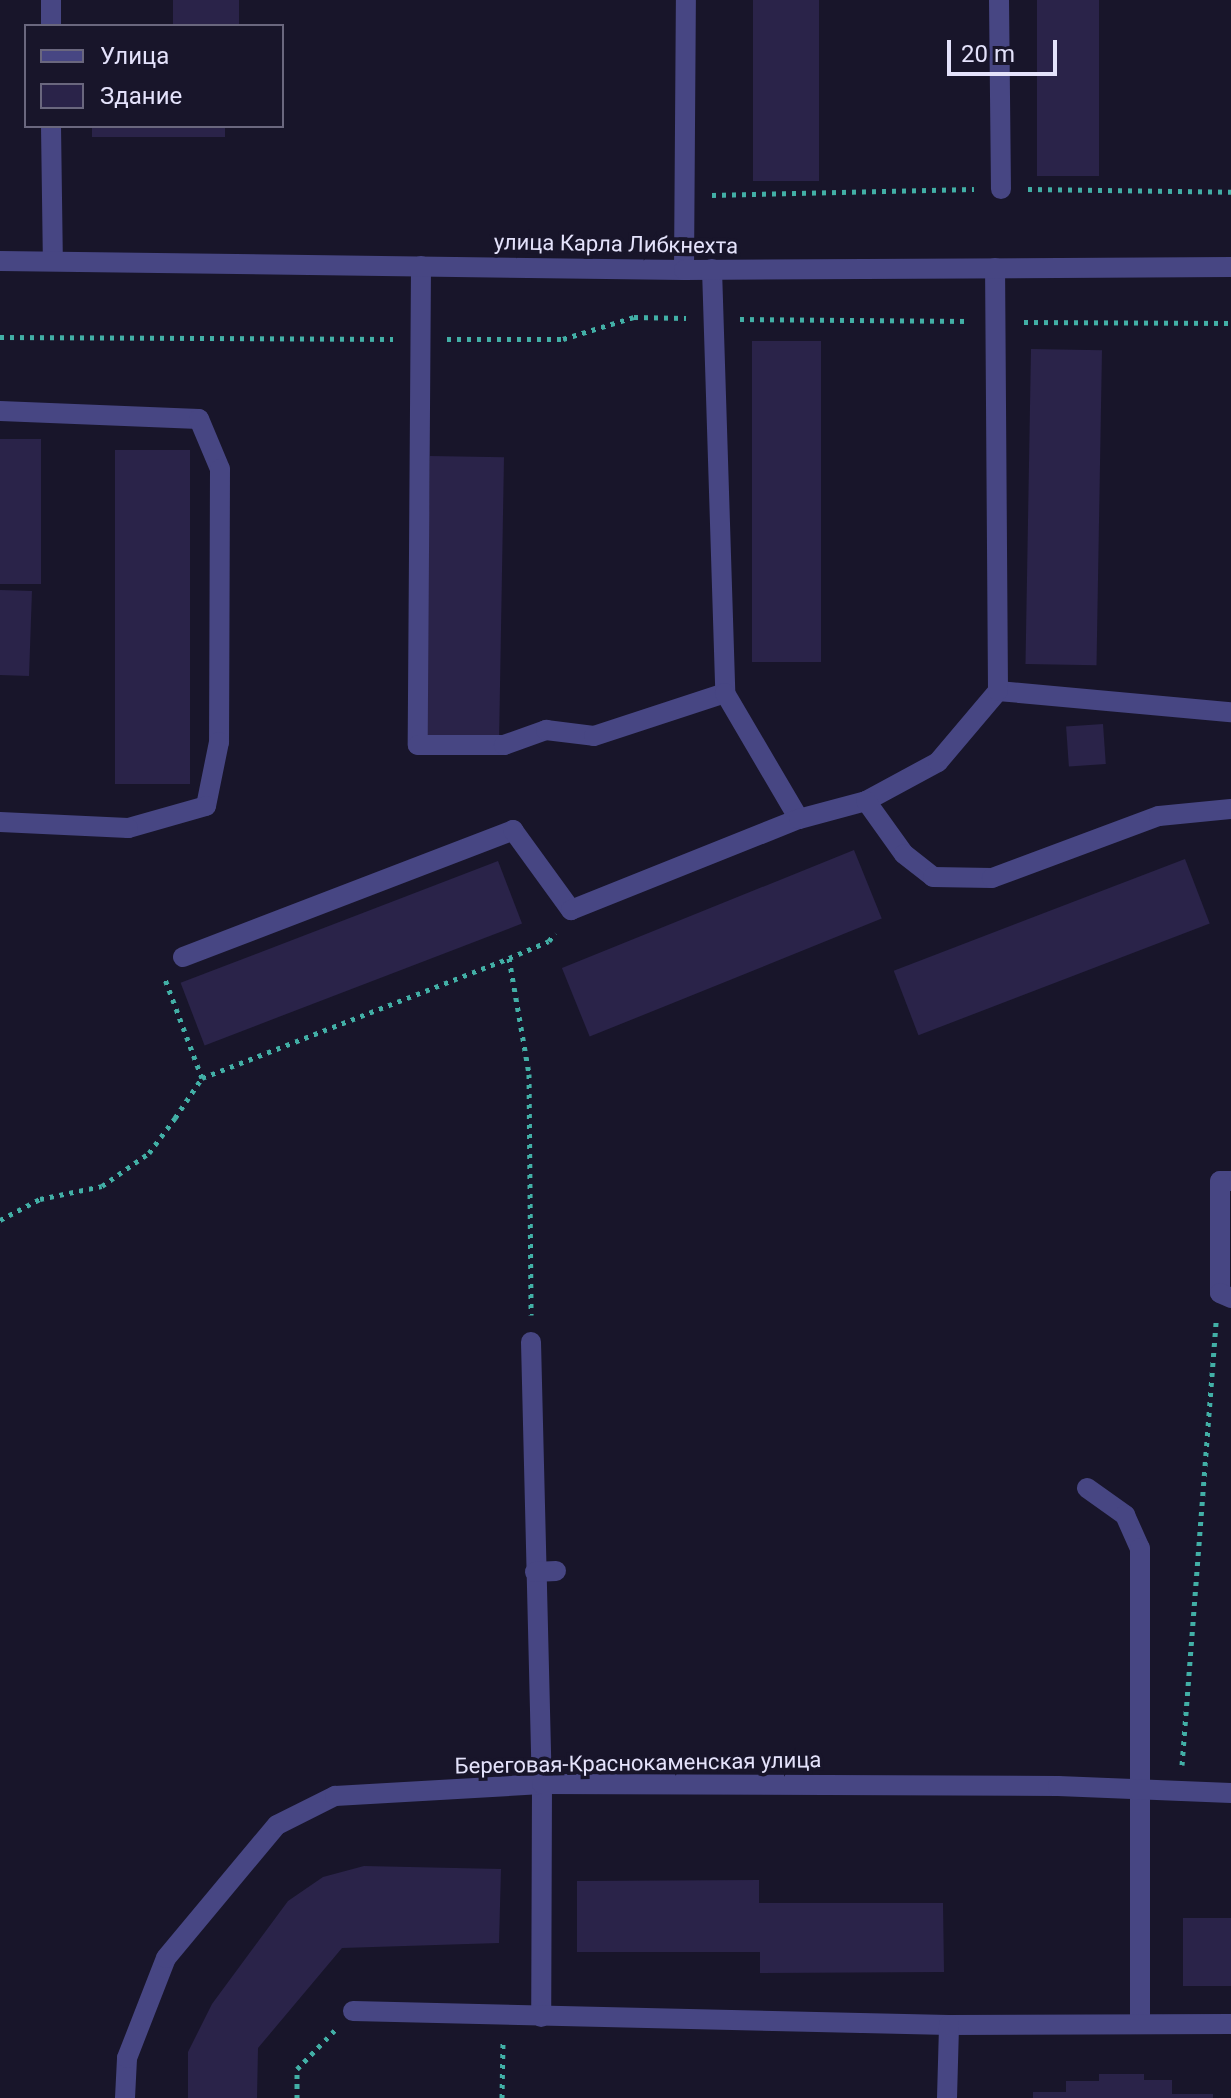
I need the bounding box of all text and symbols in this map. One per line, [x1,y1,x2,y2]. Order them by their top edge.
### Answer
legend [24,24,284,128]
scale bar [951,24,1061,74]
text: 20 m [961,40,1015,68]
text: Улица [100,42,169,70]
text: Здание [100,82,182,110]
street label: улица Карла Либкнехта [494,229,738,259]
street label: Береговая-Краснокаменская улица [454,1747,822,1779]

